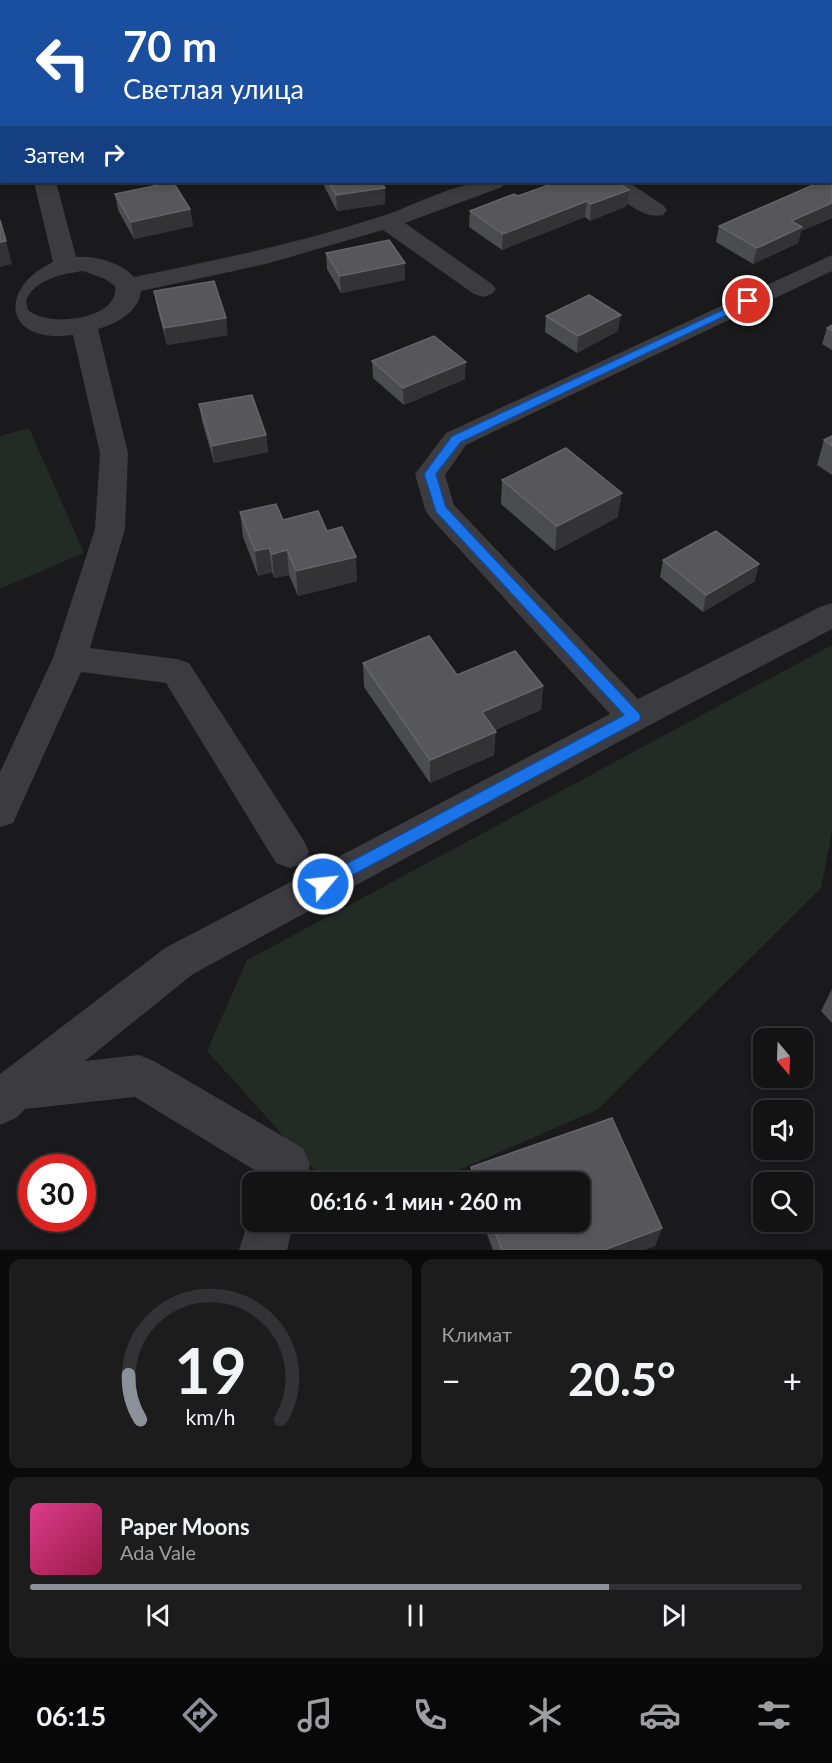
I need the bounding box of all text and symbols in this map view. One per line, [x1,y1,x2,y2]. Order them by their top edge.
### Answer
text: 70 m [123,21,217,71]
icon: left [24,24,102,102]
text: Светлая улица [123,72,304,105]
icon: right [97,138,130,171]
text: Затем [24,141,85,168]
pin [722,275,773,326]
icon: arrive [731,284,764,317]
position arrow [291,852,355,916]
north arrow [753,1028,813,1088]
map controls [753,1028,813,1232]
button: sound [753,1100,813,1160]
speed limit sign: 30 [18,1154,96,1232]
button: search [753,1172,813,1232]
text: 06:16 · 1 мин · 260 m [310,1188,522,1215]
text: Климат [442,1322,512,1346]
text: 19 [174,1332,246,1407]
text: 20.5° [568,1352,676,1406]
text: − [442,1360,461,1400]
text: + [783,1360,802,1400]
text: km/h [185,1405,235,1431]
text: Paper Moons [120,1513,250,1540]
text: Ada Vale [120,1540,196,1564]
icon: previous [142,1599,175,1632]
icon: pause [399,1599,432,1632]
icon: next [657,1599,690,1632]
icon: directions [179,1694,221,1736]
icon: music [294,1694,336,1736]
icon: phone [409,1694,451,1736]
icon: climate [524,1694,566,1736]
icon: car [639,1694,681,1736]
icon: filters [753,1694,795,1736]
text: 06:15 [36,1699,106,1732]

